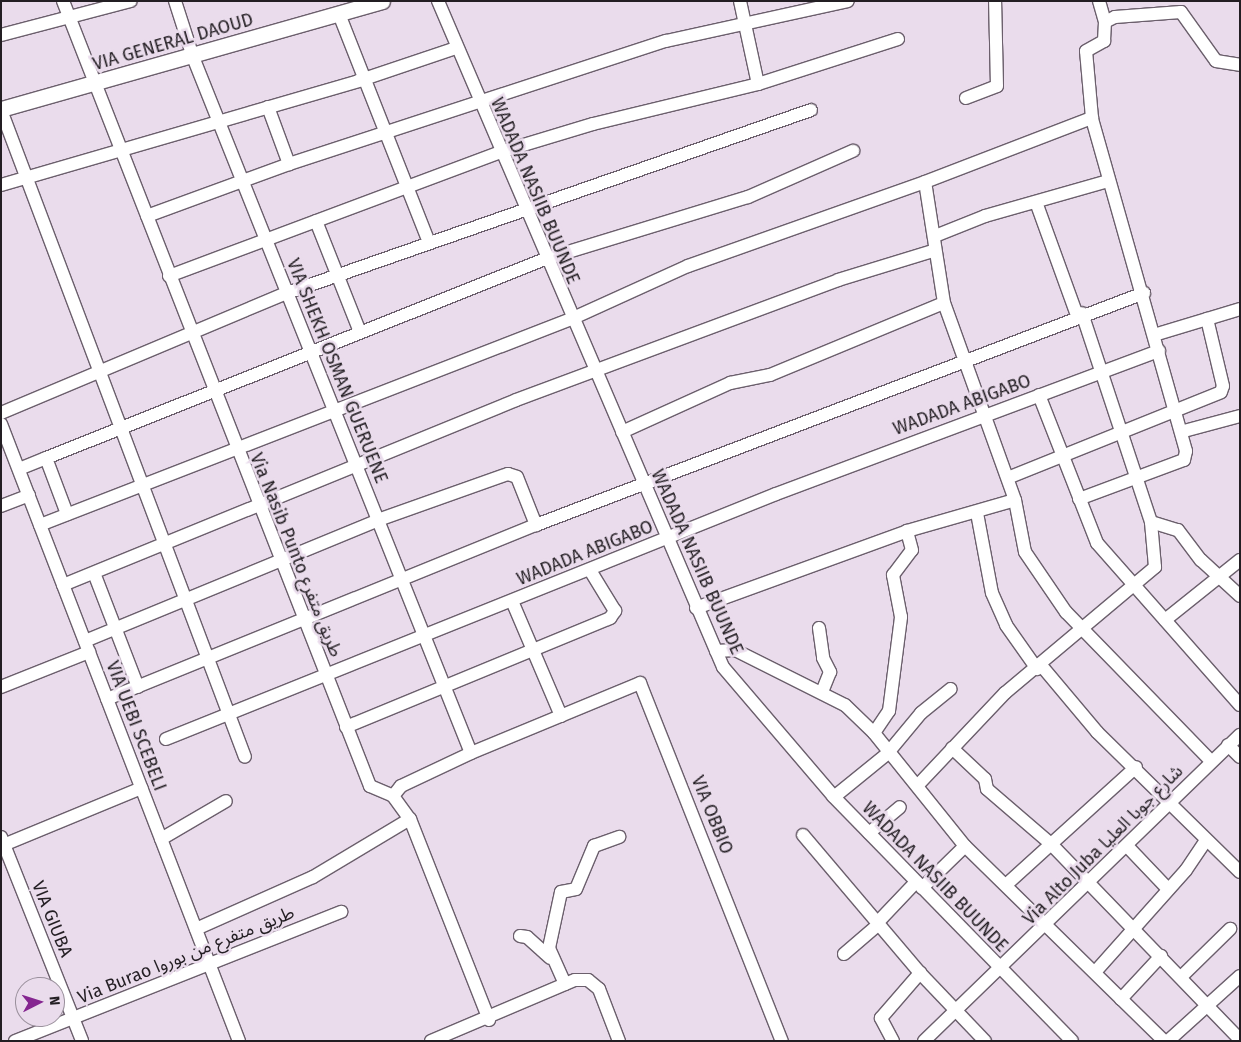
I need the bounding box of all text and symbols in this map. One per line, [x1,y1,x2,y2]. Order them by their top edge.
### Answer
street label: VIA GENERAL DAOUD [90,9,256,75]
street label: WADADA NASIIB BUUNDE [486,95,584,287]
street label: VIA SHEKH OSMAN GUERUENE [282,256,392,486]
street label: WADADA ABIGABO [890,370,1034,440]
street label: Via Nasib Punto طريق متفرع [245,450,347,660]
street label: WADADA NASIIB BUUNDE [646,466,748,658]
street label: WADADA ABIGABO [514,516,656,590]
street label: VIA UEBI SCEBELI [101,658,171,794]
street label: Via Alto Juba شارع جوبا العليا [1019,761,1187,929]
street label: VIA OBBIO [687,773,737,857]
street label: WADADA NASIIB BUUNDE [858,797,1012,957]
street label: VIA GIUBA [27,878,77,960]
street label: Via Burao طريق متفرع من بوروا [75,902,297,1008]
north arrow [15,977,65,1027]
text: N [46,995,63,1006]

